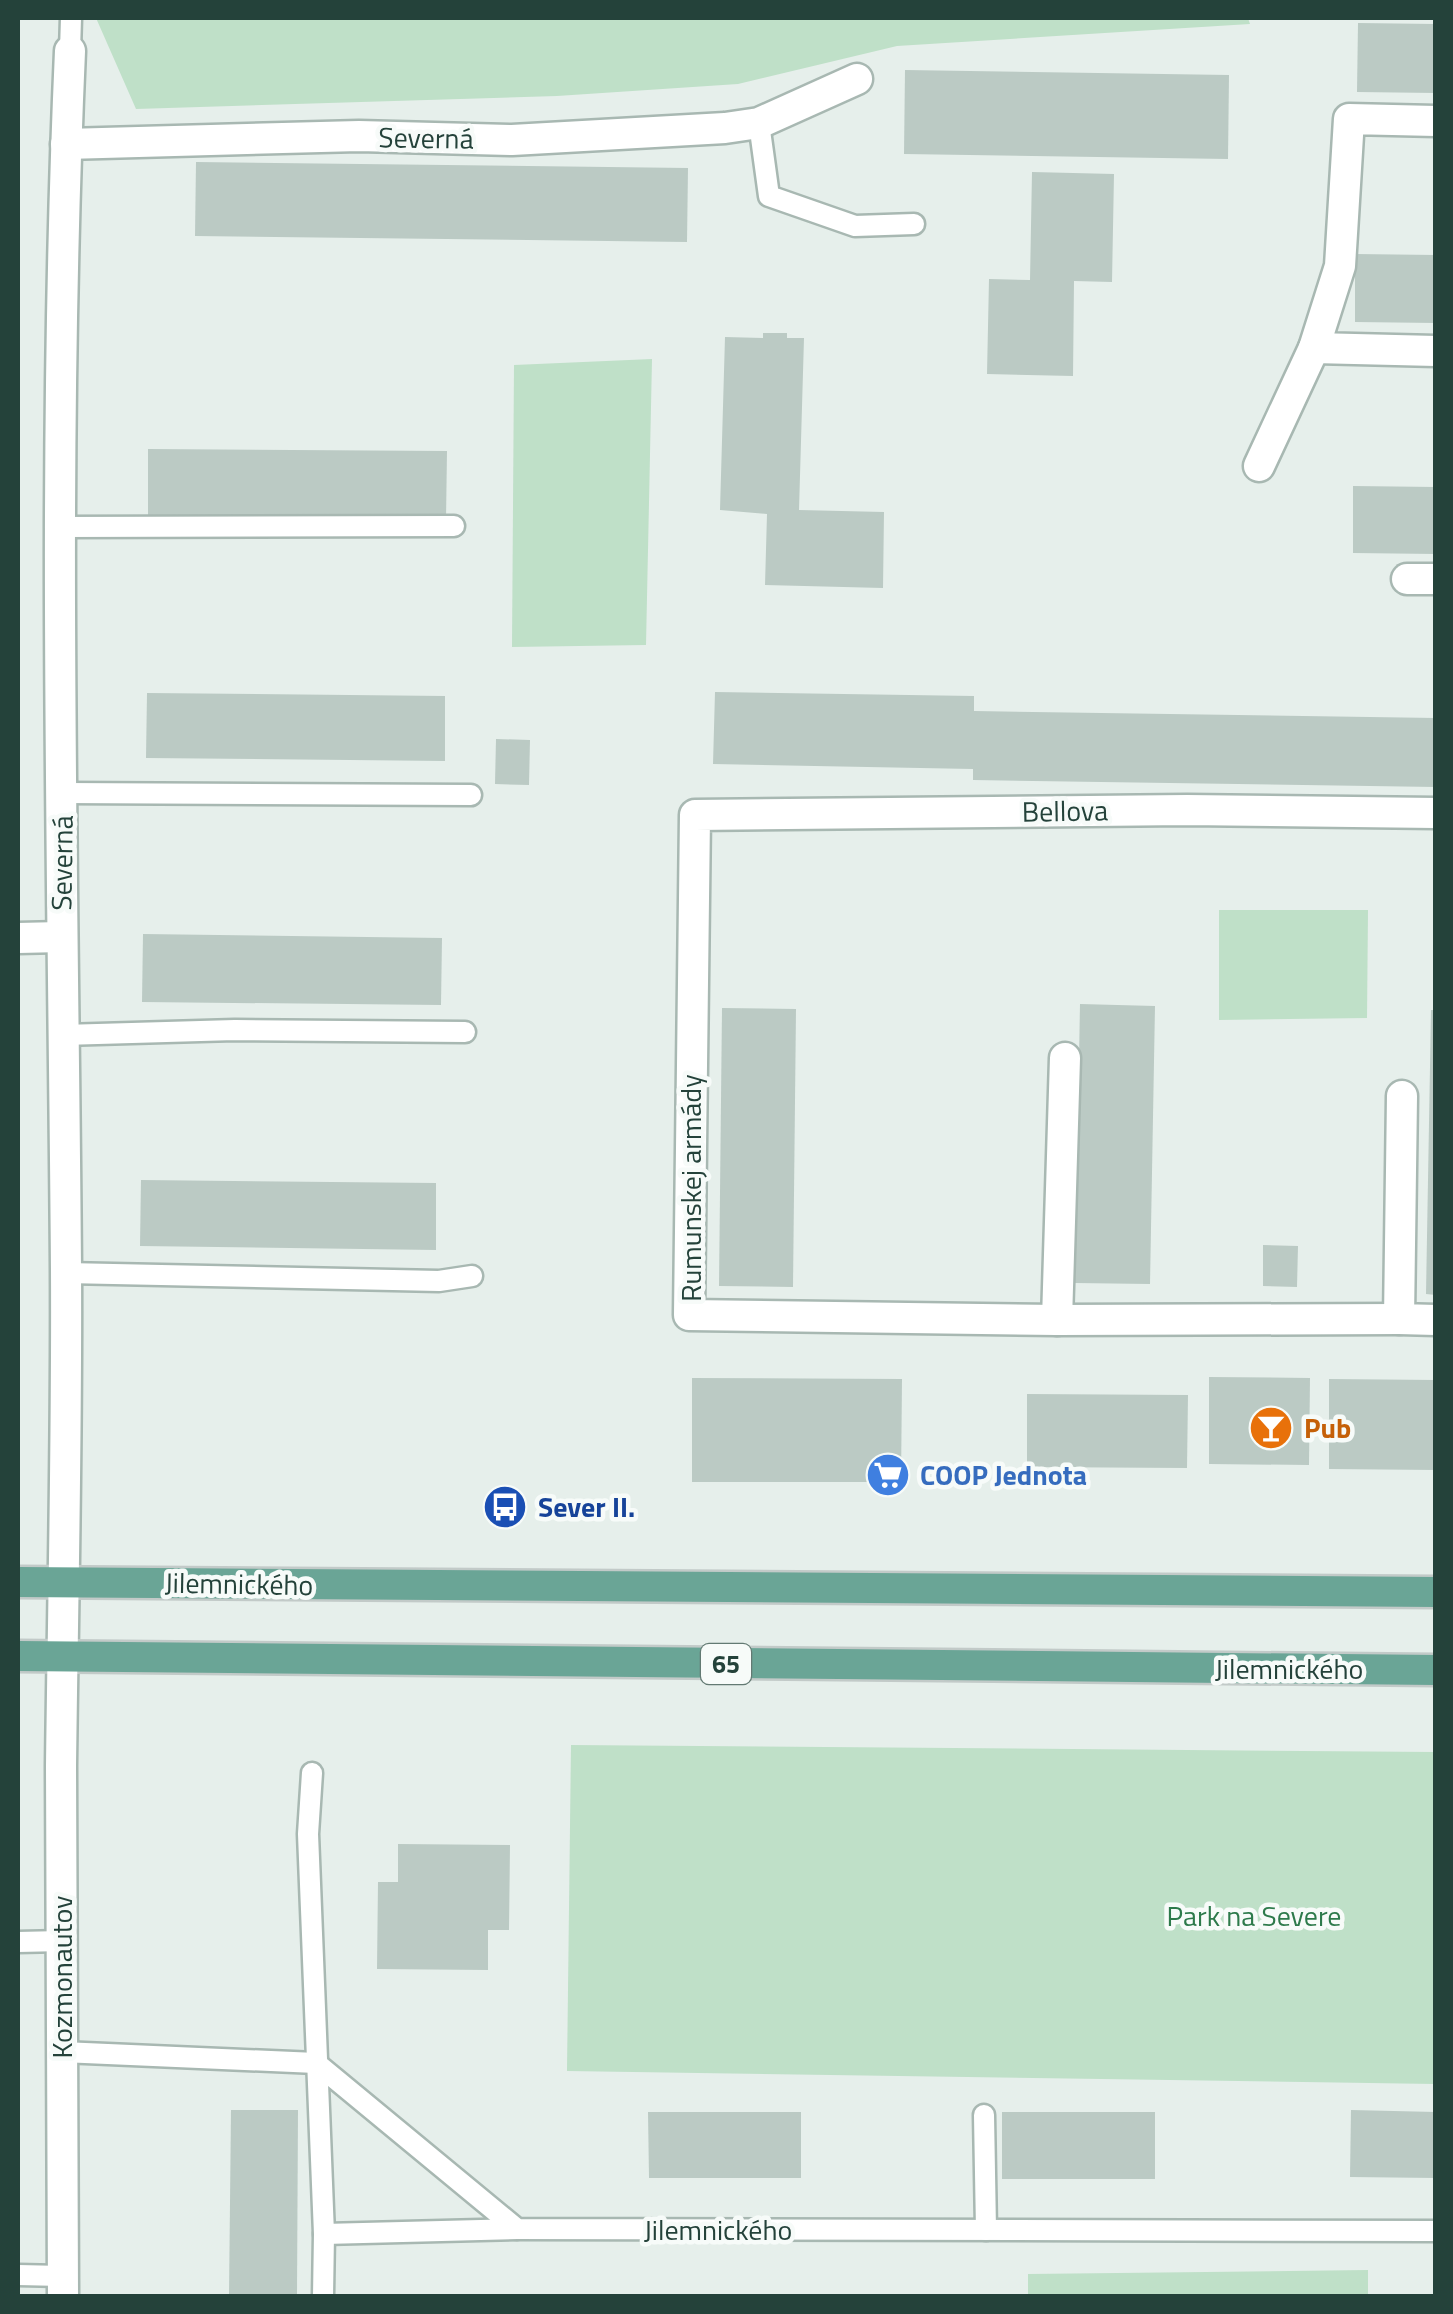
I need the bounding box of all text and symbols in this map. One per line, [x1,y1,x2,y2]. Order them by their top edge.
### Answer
street label: Severná [378,115,474,160]
street label: Bellova [1022,788,1108,833]
street label: Severná [39,815,84,911]
street label: Rumunskej armády [669,1074,712,1302]
bar icon: Pub [1248,1405,1294,1451]
place label: Pub [1304,1406,1351,1449]
supermarket icon: COOP Jednota [865,1452,911,1498]
place label: COOP Jednota [920,1453,1087,1496]
bus stop icon: Sever II. [482,1484,528,1530]
place label: Sever II. [538,1485,635,1528]
street label: Jilemnického [164,1561,314,1606]
road number: 65 [701,1644,751,1684]
street label: Jilemnického [1215,1647,1363,1690]
park label: Park na Severe [1167,1894,1341,1937]
street label: Kozmonautov [40,1896,83,2058]
street label: Jilemnického [644,2208,792,2251]

